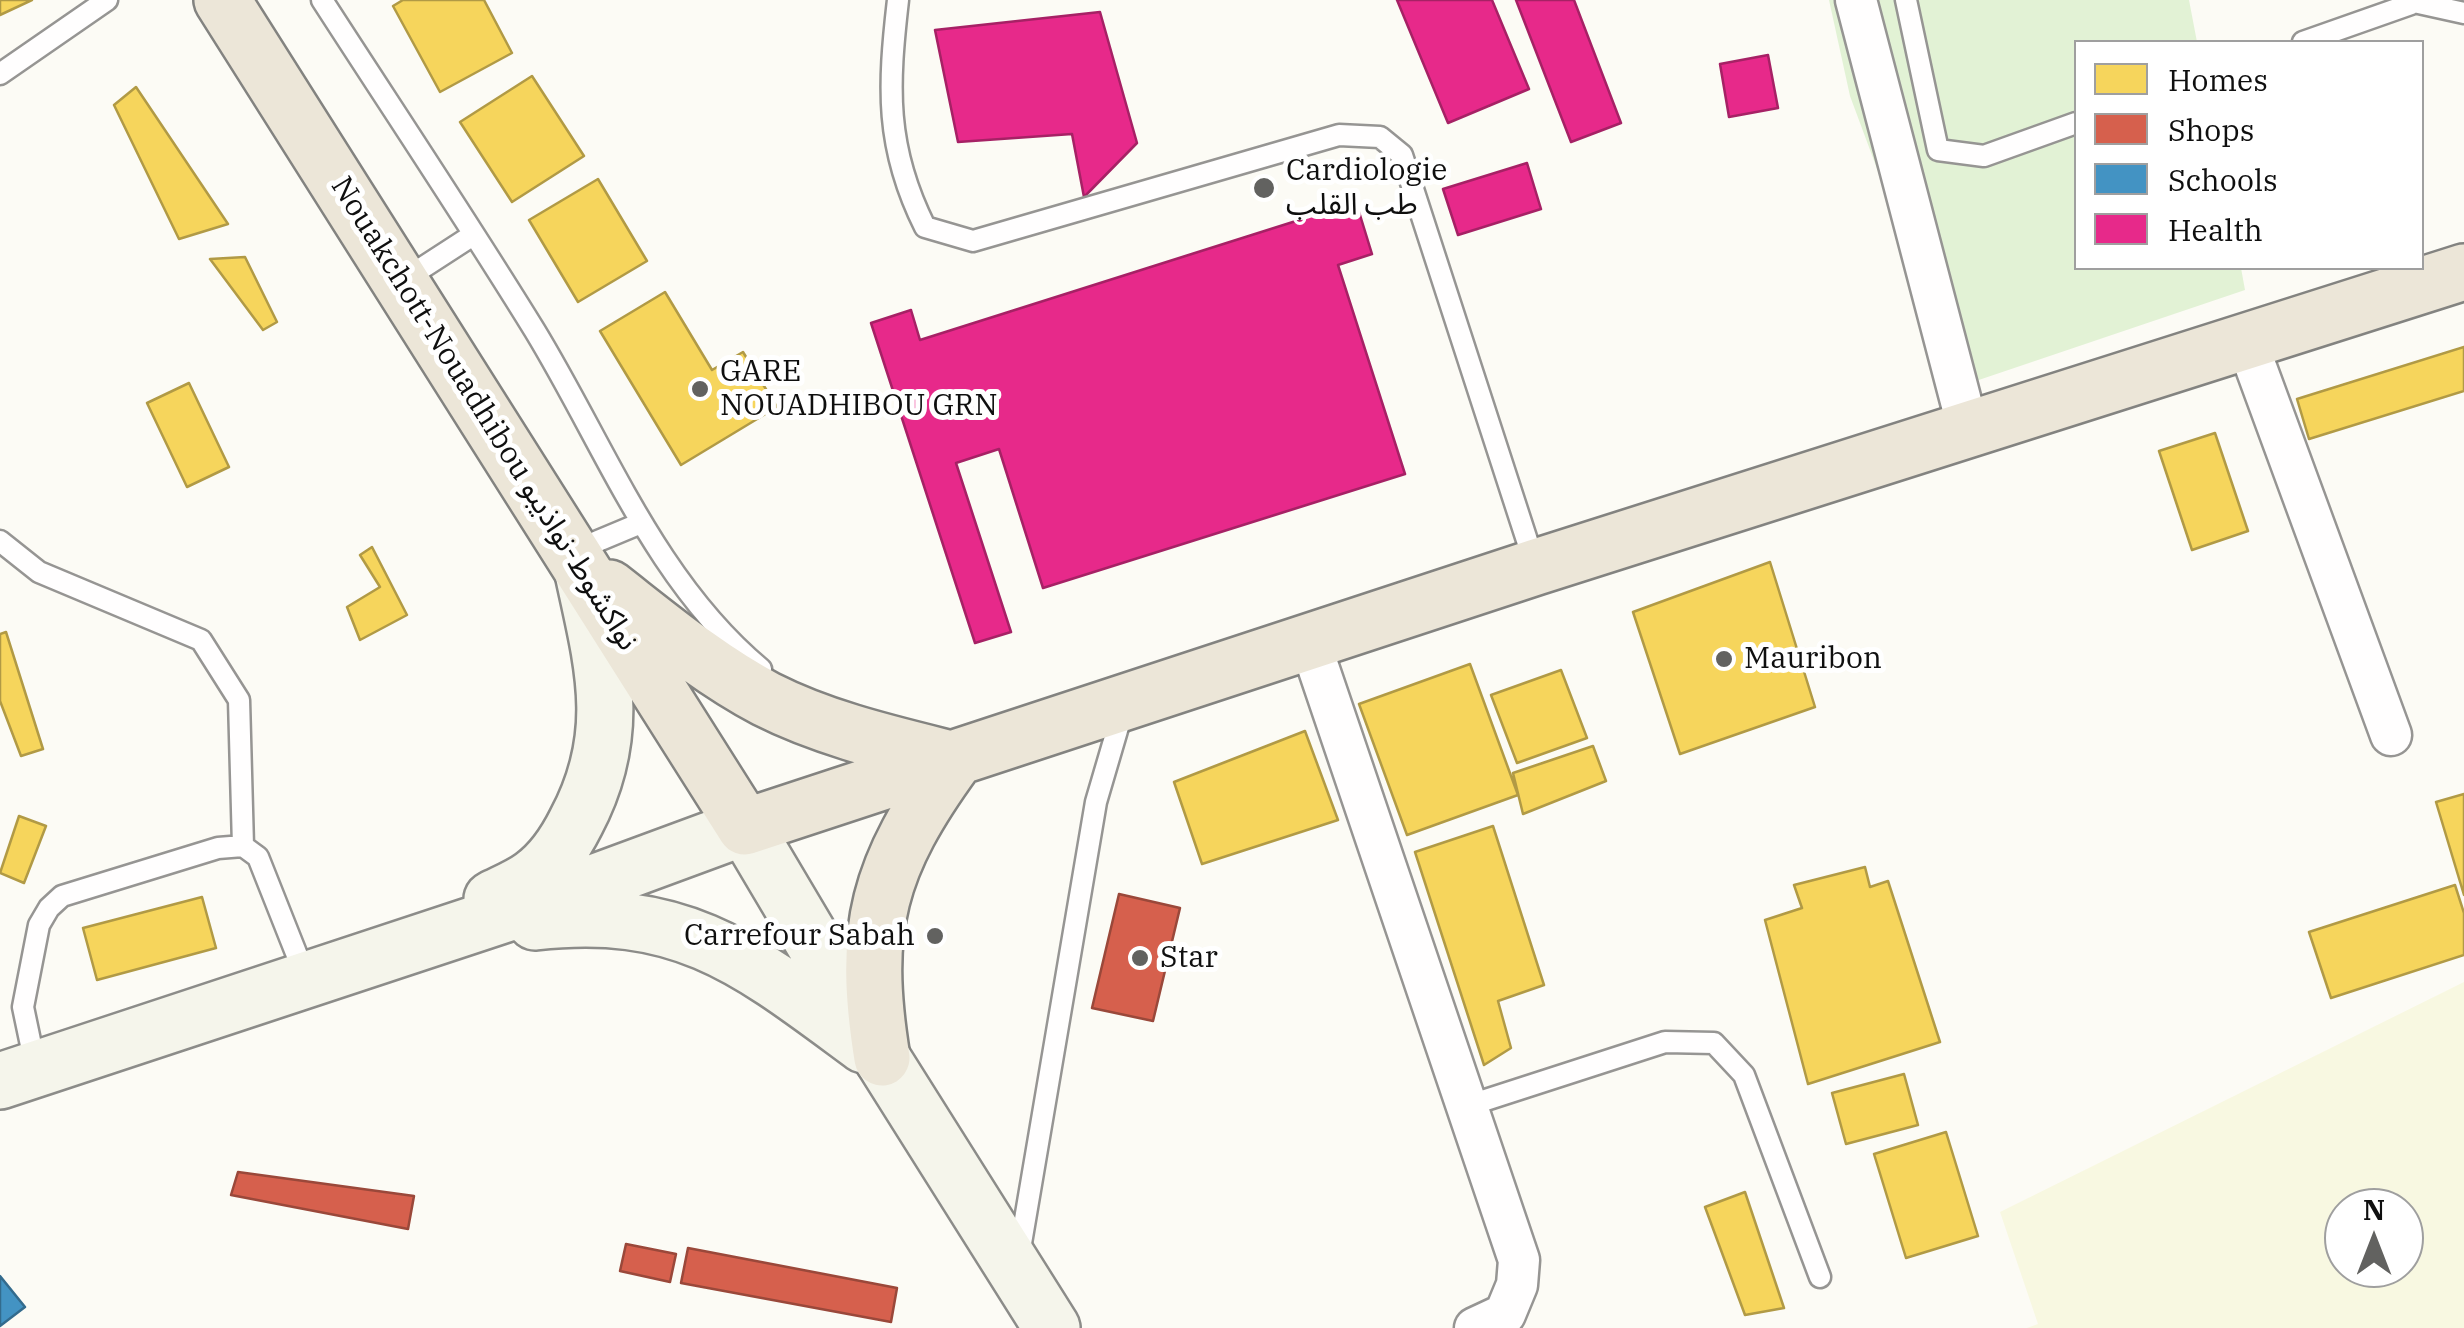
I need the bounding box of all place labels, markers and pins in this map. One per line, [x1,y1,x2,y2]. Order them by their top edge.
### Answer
place label: Cardiologie طب القلب [1286,153,1447,224]
marker: Cardiologie طب القلب [1251,175,1277,201]
place label: GARE NOUADHIBOU GRN [720,354,998,424]
marker: GARE NOUADHIBOU GRN [689,378,711,400]
place label: Mauribon [1744,641,1882,677]
marker: Mauribon [1713,648,1735,670]
place label: Carrefour Sabah [684,918,915,954]
marker: Carrefour Sabah [924,925,946,947]
place label: Star [1160,940,1218,976]
marker: Star [1129,947,1151,969]

